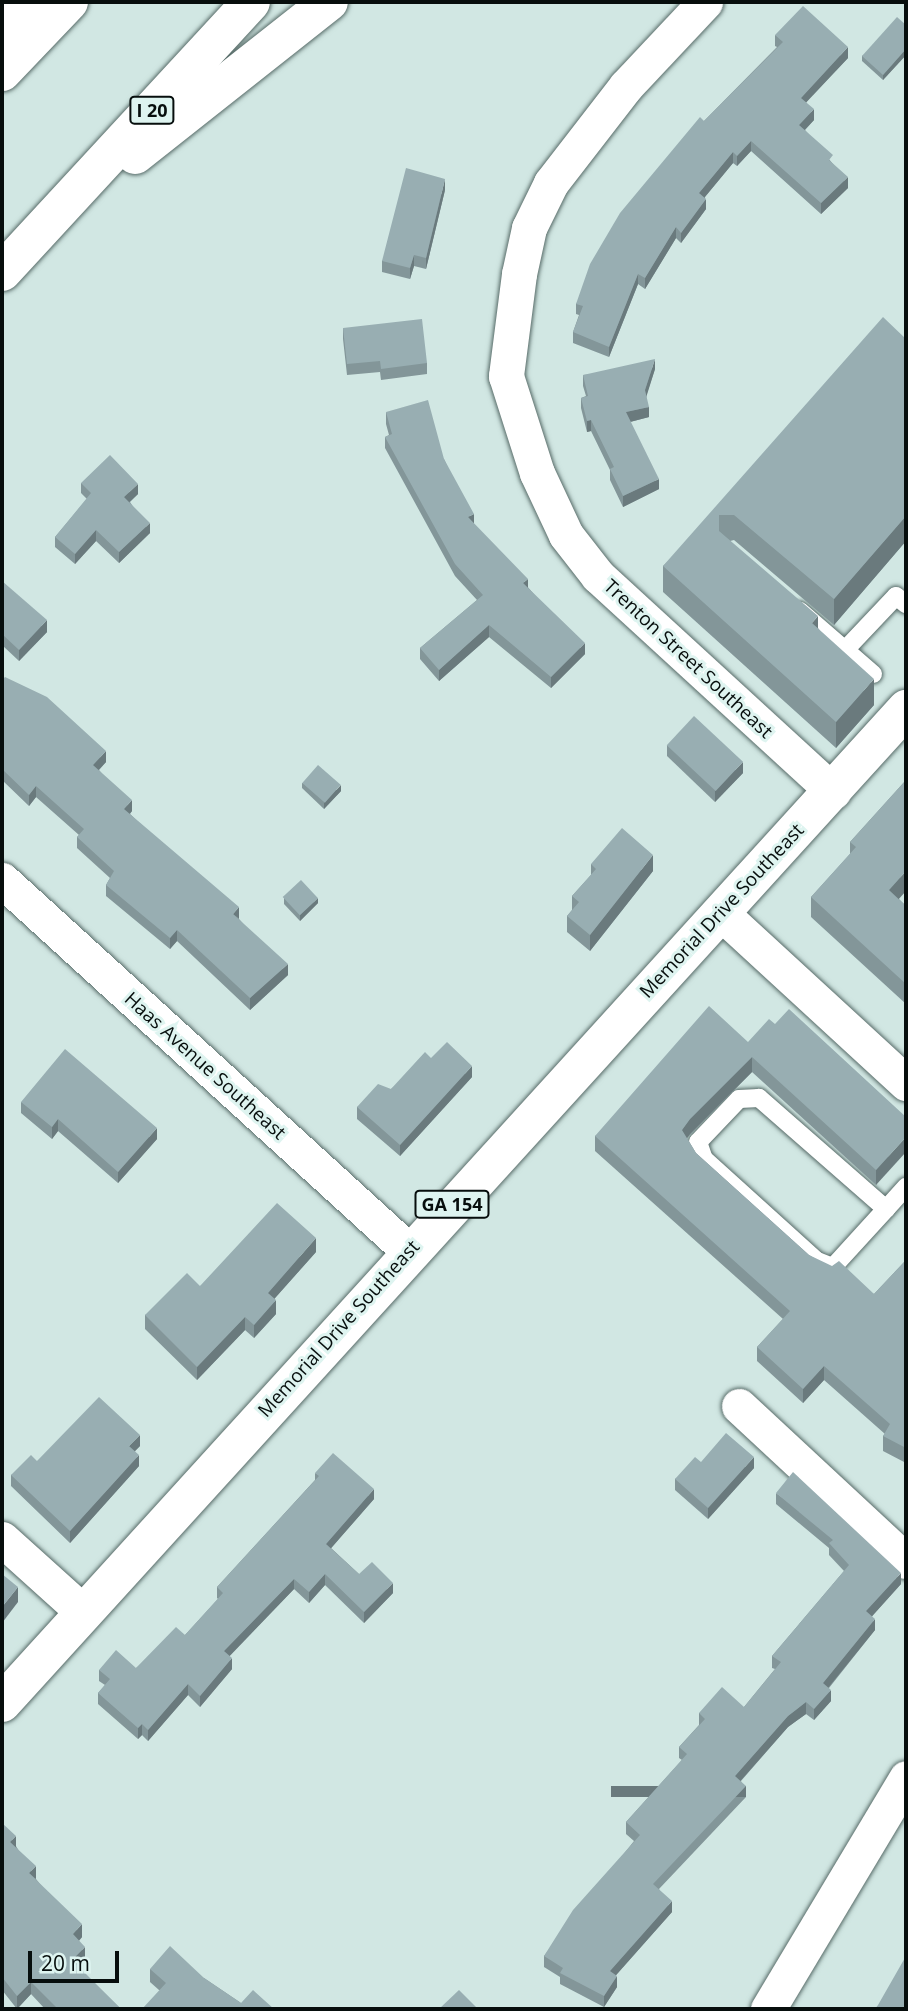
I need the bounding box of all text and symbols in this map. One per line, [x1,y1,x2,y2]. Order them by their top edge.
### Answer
road number: I 20 [129,96,175,124]
street label: Trenton Street Southeast [599,575,777,743]
street label: Memorial Drive Southeast [635,819,809,1003]
street label: Haas Avenue Southeast [120,988,290,1144]
road number: GA 154 [414,1190,490,1218]
street label: Memorial Drive Southeast [254,1236,424,1422]
scale bar [32,1938,122,1982]
text: 20 m [41,1949,90,1977]

